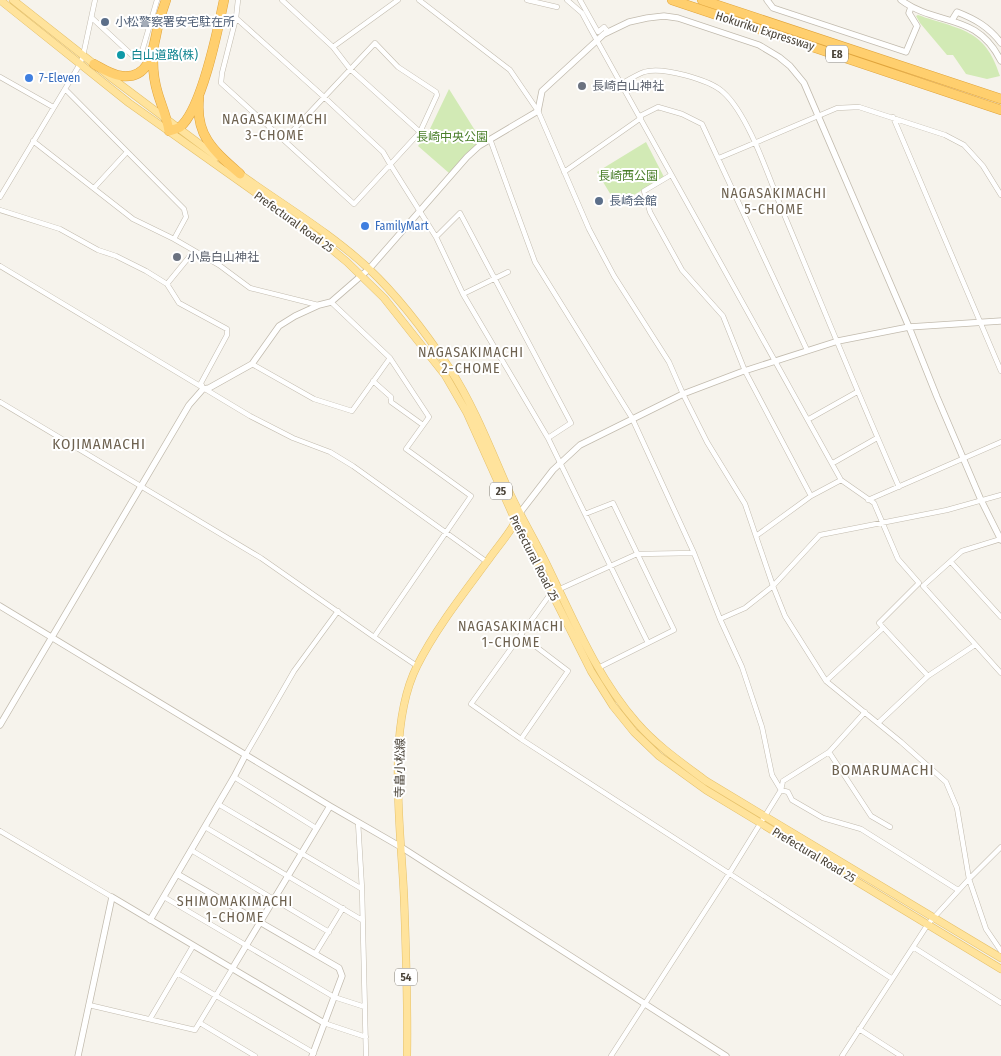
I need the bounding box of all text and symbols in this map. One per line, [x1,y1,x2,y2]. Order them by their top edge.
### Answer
street label: Hokuriku Expressway [714,8,817,54]
place label: 小松警察署安宅駐在所 [115,15,235,29]
marker: 小松警察署安宅駐在所 [99,16,111,28]
road number: E8 [826,46,848,62]
place label: 白山道路(株) [131,48,199,62]
marker: 白山道路(株) [115,49,127,61]
place label: 7-Eleven [39,71,80,85]
marker: 7-Eleven [23,72,35,84]
place label: 長崎白山神社 [592,79,664,93]
marker: 長崎白山神社 [576,80,588,92]
district label: NAGASAKIMACHI 3-CHOME [222,111,328,144]
park label: 長崎中央公園 [416,130,488,144]
park label: 長崎西公園 [598,169,658,183]
district label: NAGASAKIMACHI 5-CHOME [721,185,827,218]
street label: Prefectural Road 25 [252,189,337,256]
place label: 長崎会館 [609,194,657,208]
marker: 長崎会館 [593,195,605,207]
place label: FamilyMart [375,219,429,233]
marker: FamilyMart [359,220,371,232]
place label: 小島白山神社 [187,250,259,264]
marker: 小島白山神社 [171,251,183,263]
district label: NAGASAKIMACHI 2-CHOME [418,344,524,377]
district label: KOJIMAMACHI [52,435,146,453]
road number: 25 [490,482,512,500]
street label: Prefectural Road 25 [506,513,562,604]
district label: NAGASAKIMACHI 1-CHOME [458,618,564,651]
street label: 寺畠小松線 [392,738,408,798]
district label: BOMARUMACHI [831,761,935,779]
street label: Prefectural Road 25 [770,825,859,886]
district label: SHIMOMAKIMACHI 1-CHOME [177,893,293,926]
road number: 54 [395,969,417,986]

